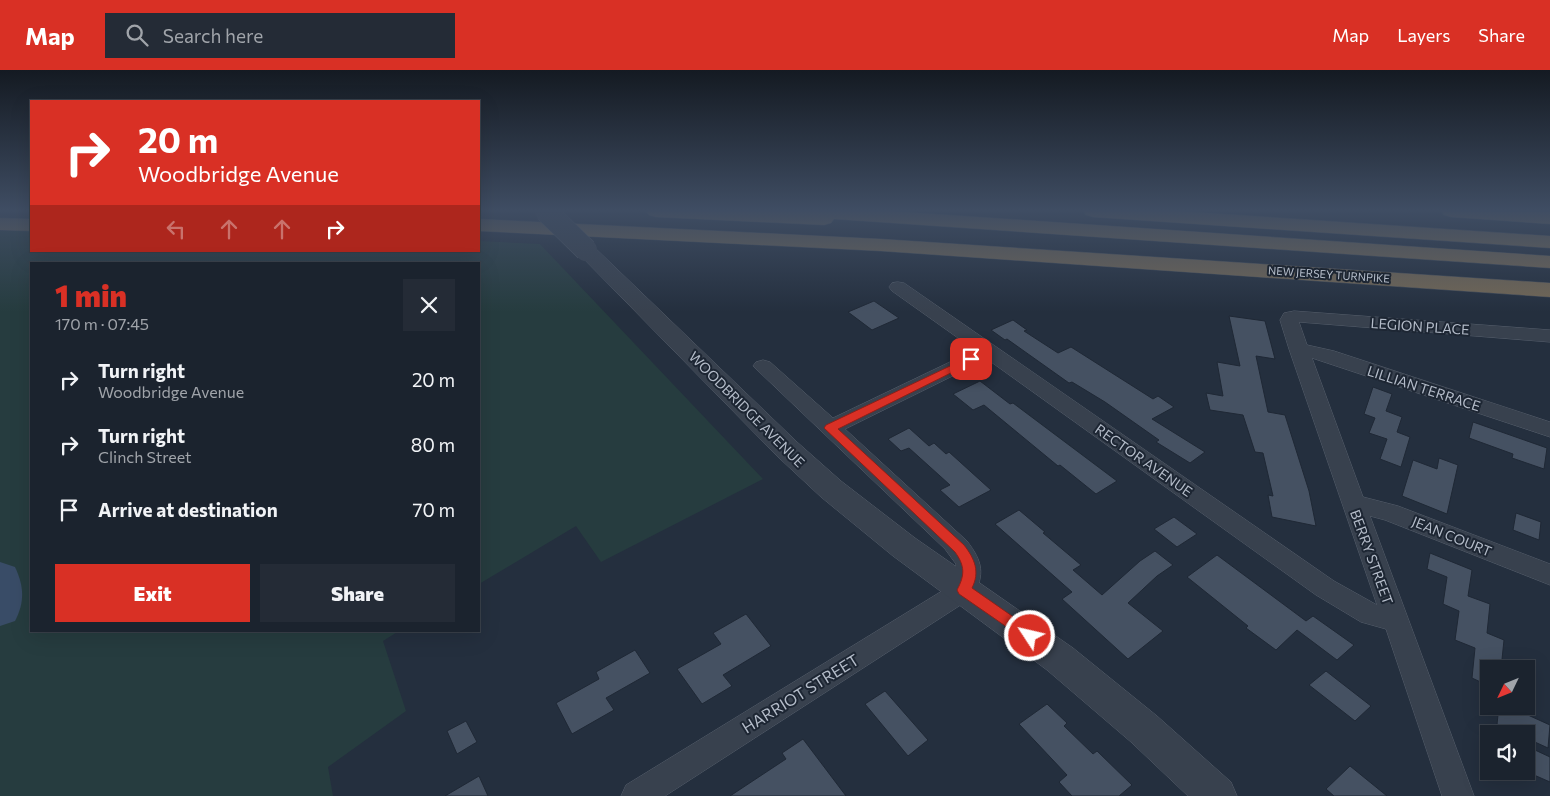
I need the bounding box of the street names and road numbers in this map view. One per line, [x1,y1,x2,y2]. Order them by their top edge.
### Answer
street label: NEW JERSEY TURNPIKE [1268,263,1390,286]
street label: LEGION PLACE [1370,314,1470,338]
street label: WOODBRIDGE AVENUE [686,348,808,470]
street label: LILLIAN TERRACE [1365,362,1483,414]
street label: RECTOR AVENUE [1092,420,1196,500]
street label: BERRY STREET [1347,507,1397,607]
street label: JEAN COURT [1410,512,1494,560]
street label: HARRIOT STREET [738,649,862,737]

